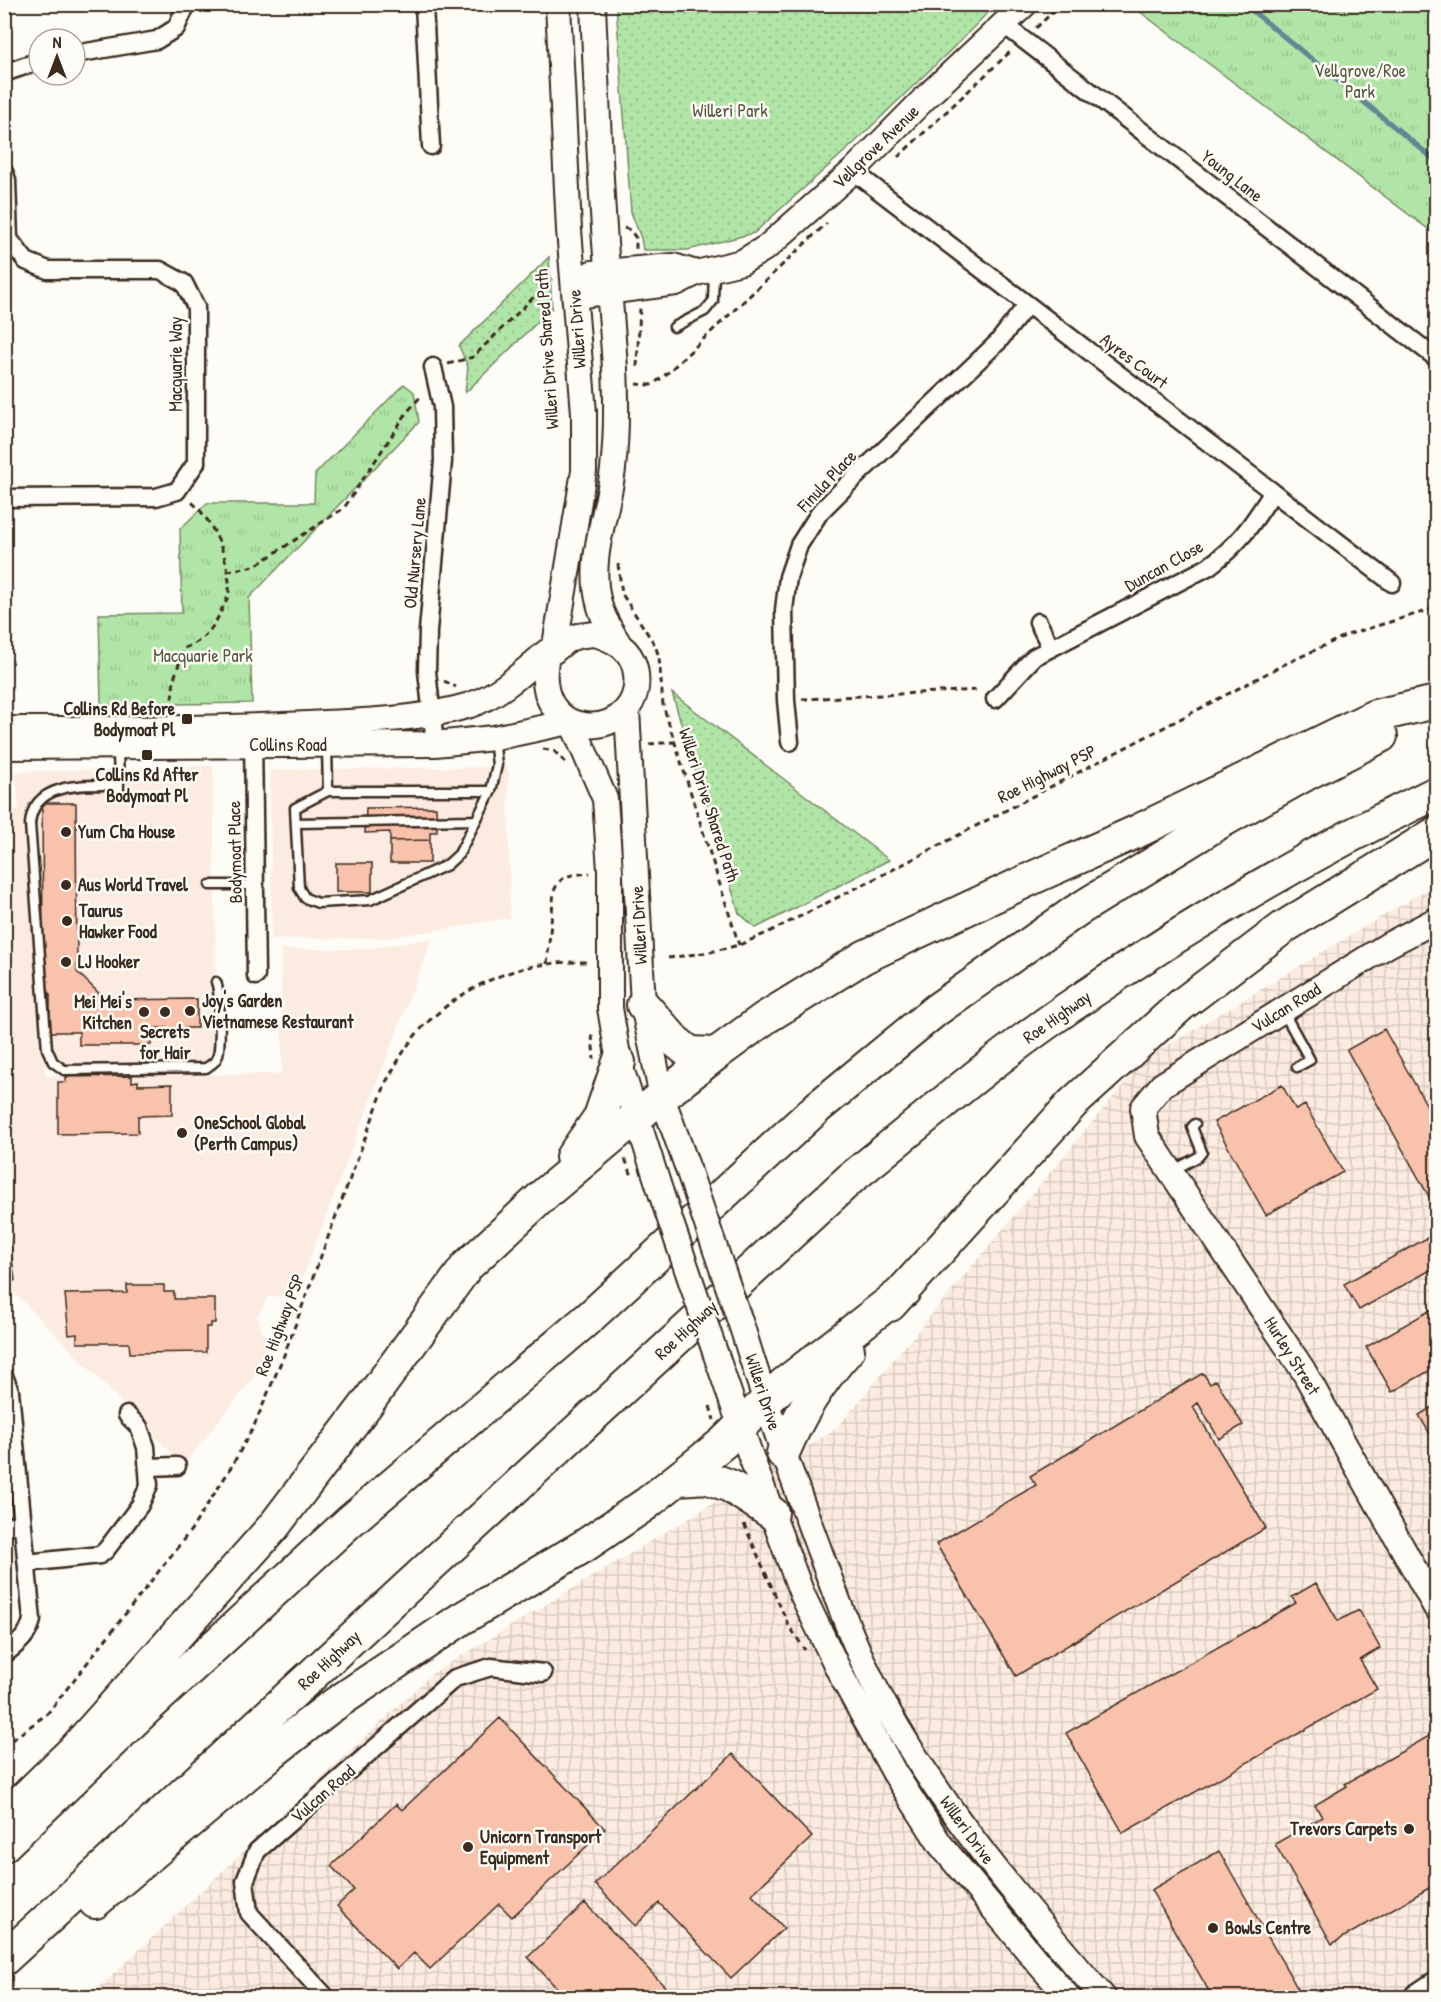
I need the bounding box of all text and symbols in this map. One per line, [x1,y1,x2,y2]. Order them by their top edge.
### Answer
north arrow [27,27,87,87]
text: N [53,31,62,53]
park label: Vellgrove/Roe Park [1314,58,1406,104]
park label: Willeri Park [692,98,768,123]
street label: Vellgrove Avenue [827,99,924,194]
street label: Young Lane [1196,144,1268,208]
street label: Willeri Drive Shared Path [528,268,565,430]
street label: Willeri Drive [561,289,592,369]
street label: Macquarie Way [163,316,188,412]
street label: Ayres Court [1095,327,1174,395]
street label: Finula Place [791,444,862,518]
street label: Old Nursery Lane [397,496,432,610]
street label: Duncan Close [1120,534,1208,597]
park label: Macquarie Park [153,643,253,668]
place label: Collins Rd Before Bodymoat Pl [63,696,176,743]
marker: Collins Rd Before Bodymoat Pl [180,712,194,726]
street label: Willeri Drive Shared Path [673,725,746,886]
street label: Collins Road [249,732,327,757]
street label: Roe Highway PSP [993,738,1100,809]
marker: Collins Rd After Bodymoat Pl [140,748,154,762]
place label: Collins Rd After Bodymoat Pl [96,762,199,809]
street label: Bodymoat Place [221,801,248,903]
place label: Yum Cha House [78,819,176,844]
marker: Yum Cha House [59,825,73,839]
place label: Aus World Travel [78,872,189,897]
marker: Aus World Travel [59,878,73,892]
street label: Willeri Drive [624,885,653,965]
place label: Taurus Hawker Food [78,898,157,944]
marker: Taurus Hawker Food [60,914,74,928]
place label: LJ Hooker [78,949,140,974]
marker: LJ Hooker [59,955,73,969]
street label: Vulcan Road [1246,976,1325,1039]
street label: Roe Highway [1018,984,1096,1049]
place label: Joy's Garden Vietnamese Restaurant [202,988,354,1034]
place label: Mei Mei's Kitchen [74,989,132,1035]
marker: Joy's Garden Vietnamese Restaurant [183,1004,197,1018]
marker: Mei Mei's Kitchen [137,1005,151,1019]
marker: Secrets for Hair [158,1005,172,1019]
place label: Secrets for Hair [139,1019,191,1065]
place label: OneSchool Global (Perth Campus) [194,1110,307,1157]
marker: OneSchool Global (Perth Campus) [175,1126,189,1140]
street label: Roe Highway PSP [249,1270,310,1379]
street label: Roe Highway [649,1294,723,1365]
street label: Hurley Street [1258,1312,1327,1400]
street label: Willeri Drive [739,1350,788,1433]
street label: Roe Highway [292,1624,366,1695]
street label: Vulcan Road [285,1759,360,1829]
street label: Willeri Drive [934,1790,1001,1869]
place label: Trevors Carpets [1289,1816,1397,1842]
marker: Trevors Carpets [1402,1822,1416,1836]
place label: Unicorn Transport Equipment [480,1824,602,1871]
marker: Unicorn Transport Equipment [461,1840,475,1854]
place label: Bowls Centre [1225,1915,1312,1940]
marker: Bowls Centre [1206,1921,1220,1935]

